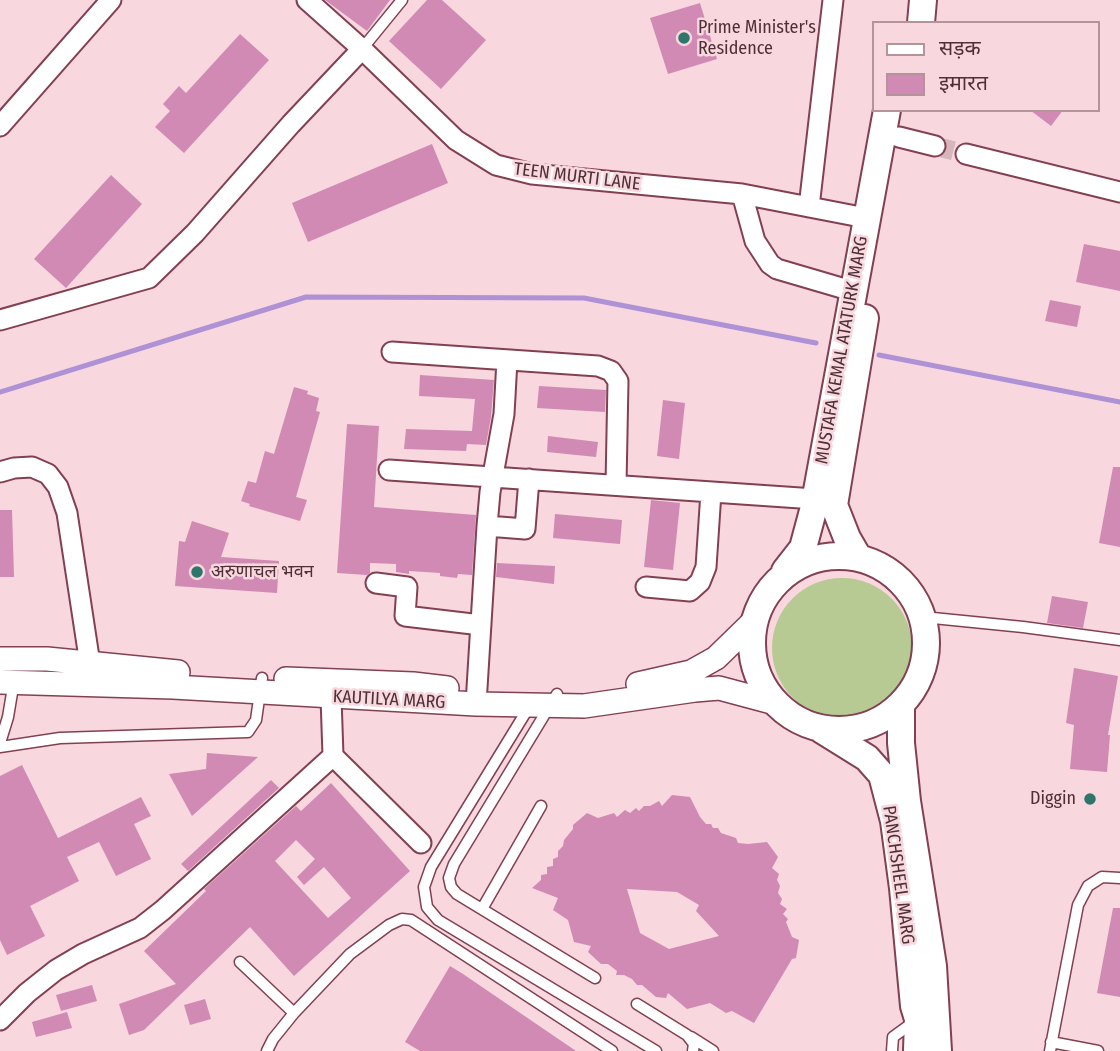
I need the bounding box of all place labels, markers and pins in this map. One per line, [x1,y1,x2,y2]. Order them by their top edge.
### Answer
place label: Prime Minister's Residence [698,17,816,60]
marker: Prime Minister's Residence [676,30,692,46]
place label: अरुणाचल भवन [211,561,314,583]
marker: अरुणाचल भवन [189,564,205,580]
place label: Diggin [1030,788,1076,810]
marker: Diggin [1082,791,1098,807]

